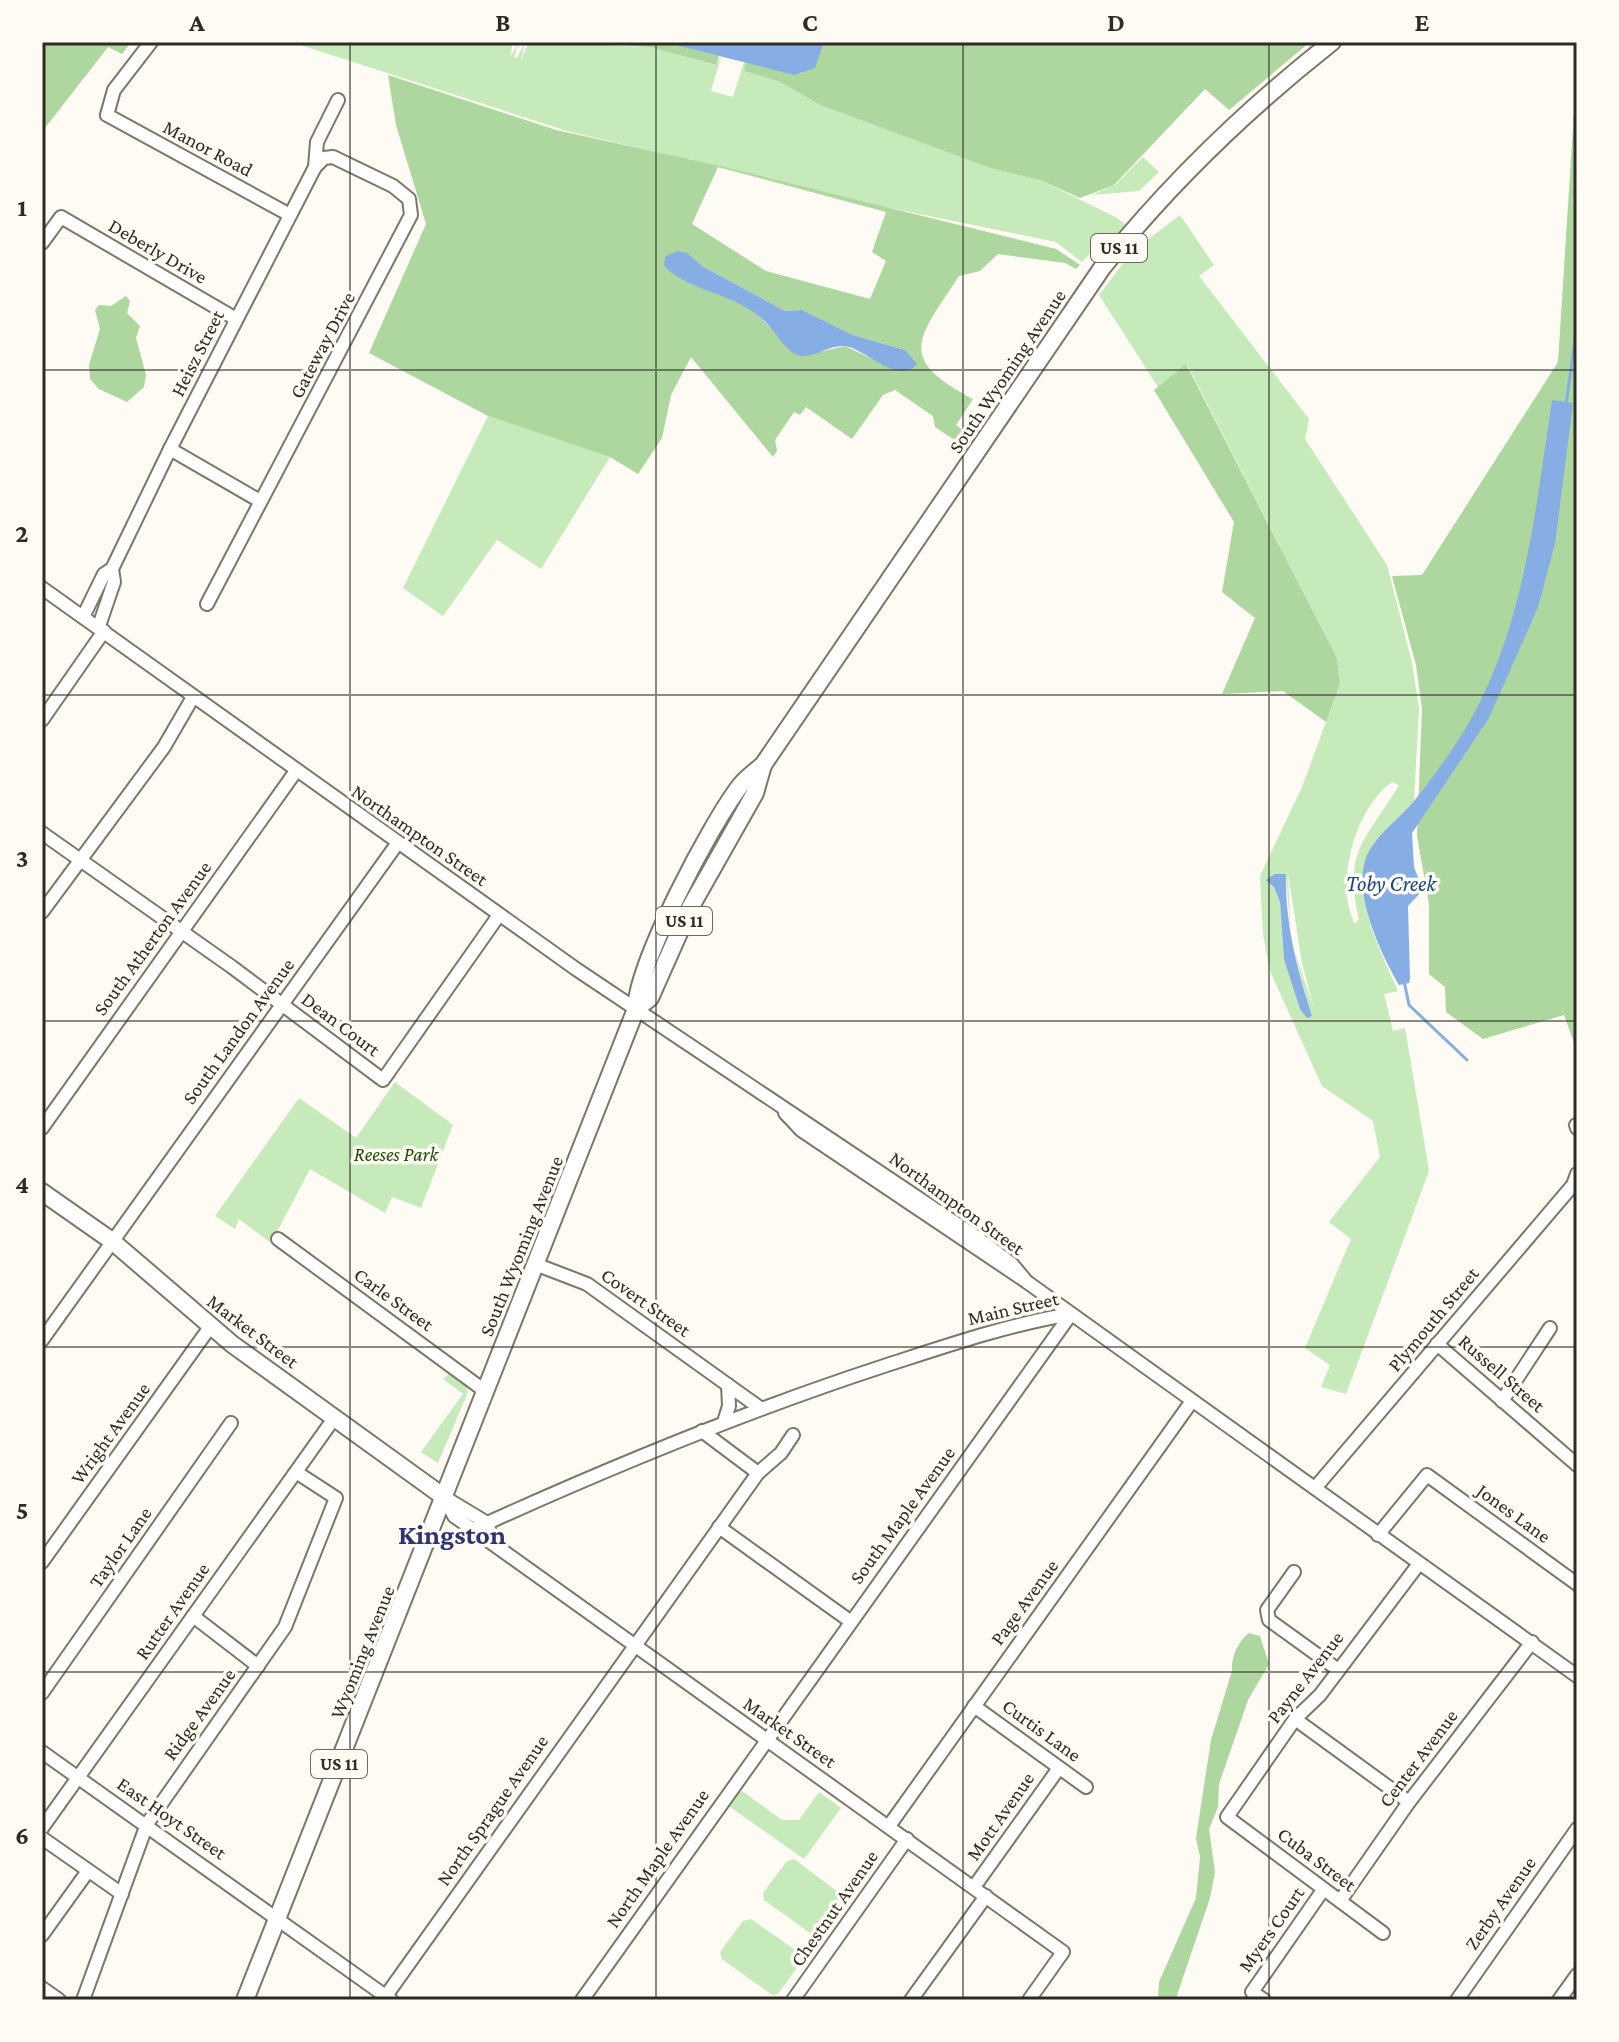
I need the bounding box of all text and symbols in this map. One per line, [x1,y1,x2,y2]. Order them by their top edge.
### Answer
text: A [188,8,205,37]
text: B [495,8,511,37]
text: C [802,8,818,37]
text: D [1107,8,1125,37]
text: E [1415,8,1430,37]
street label: Manor Road [160,115,257,181]
text: 1 [17,193,27,222]
street label: Deberly Drive [104,214,211,289]
road number: US 11 [1091,234,1147,262]
street label: South Wyoming Avenue [944,285,1071,457]
street label: Gateway Drive [285,288,360,402]
street label: Heisz Street [166,306,228,400]
text: 2 [15,519,29,548]
street label: Northampton Street [347,780,493,891]
text: 3 [16,844,28,873]
street label: South Atherton Avenue [89,856,215,1019]
water label: Toby Creek [1346,871,1437,896]
road number: US 11 [656,907,712,935]
street label: South Landon Avenue [178,954,298,1108]
street label: Dean Court [298,988,385,1061]
park label: Reeses Park [354,1143,439,1165]
street label: Northampton Street [885,1147,1029,1260]
street label: South Wyoming Avenue [475,1153,568,1340]
text: 4 [15,1170,29,1199]
street label: Plymouth Street [1383,1262,1484,1376]
street label: Carle Street [350,1263,438,1335]
street label: Covert Street [597,1263,695,1341]
street label: Main Street [965,1287,1061,1329]
street label: Market Street [203,1290,303,1373]
street label: Russell Street [1454,1330,1550,1417]
street label: Wright Avenue [66,1378,155,1489]
street label: South Maple Avenue [845,1442,960,1588]
street label: Jones Lane [1471,1478,1555,1548]
text: 5 [16,1496,28,1525]
street label: Taylor Lane [84,1502,157,1592]
district label: Kingston [398,1519,506,1550]
street label: Page Avenue [986,1555,1063,1650]
street label: Rutter Avenue [131,1558,214,1664]
street label: Wyoming Avenue [325,1582,400,1722]
street label: Payne Avenue [1262,1627,1349,1728]
street label: Ridge Avenue [158,1664,241,1765]
street label: Market Street [739,1692,841,1772]
street label: Curtis Lane [998,1694,1086,1766]
street label: Center Avenue [1374,1705,1462,1811]
street label: North Sprague Avenue [432,1730,553,1890]
road number: US 11 [311,1750,367,1778]
street label: Mott Avenue [962,1768,1039,1864]
street label: East Hoyt Street [113,1772,231,1865]
street label: North Maple Avenue [601,1784,714,1932]
text: 6 [15,1821,29,1850]
street label: Cuba Street [1273,1822,1361,1896]
street label: Chestnut Avenue [786,1846,882,1970]
street label: Zerby Avenue [1460,1852,1541,1954]
street label: Myers Court [1234,1882,1309,1976]

